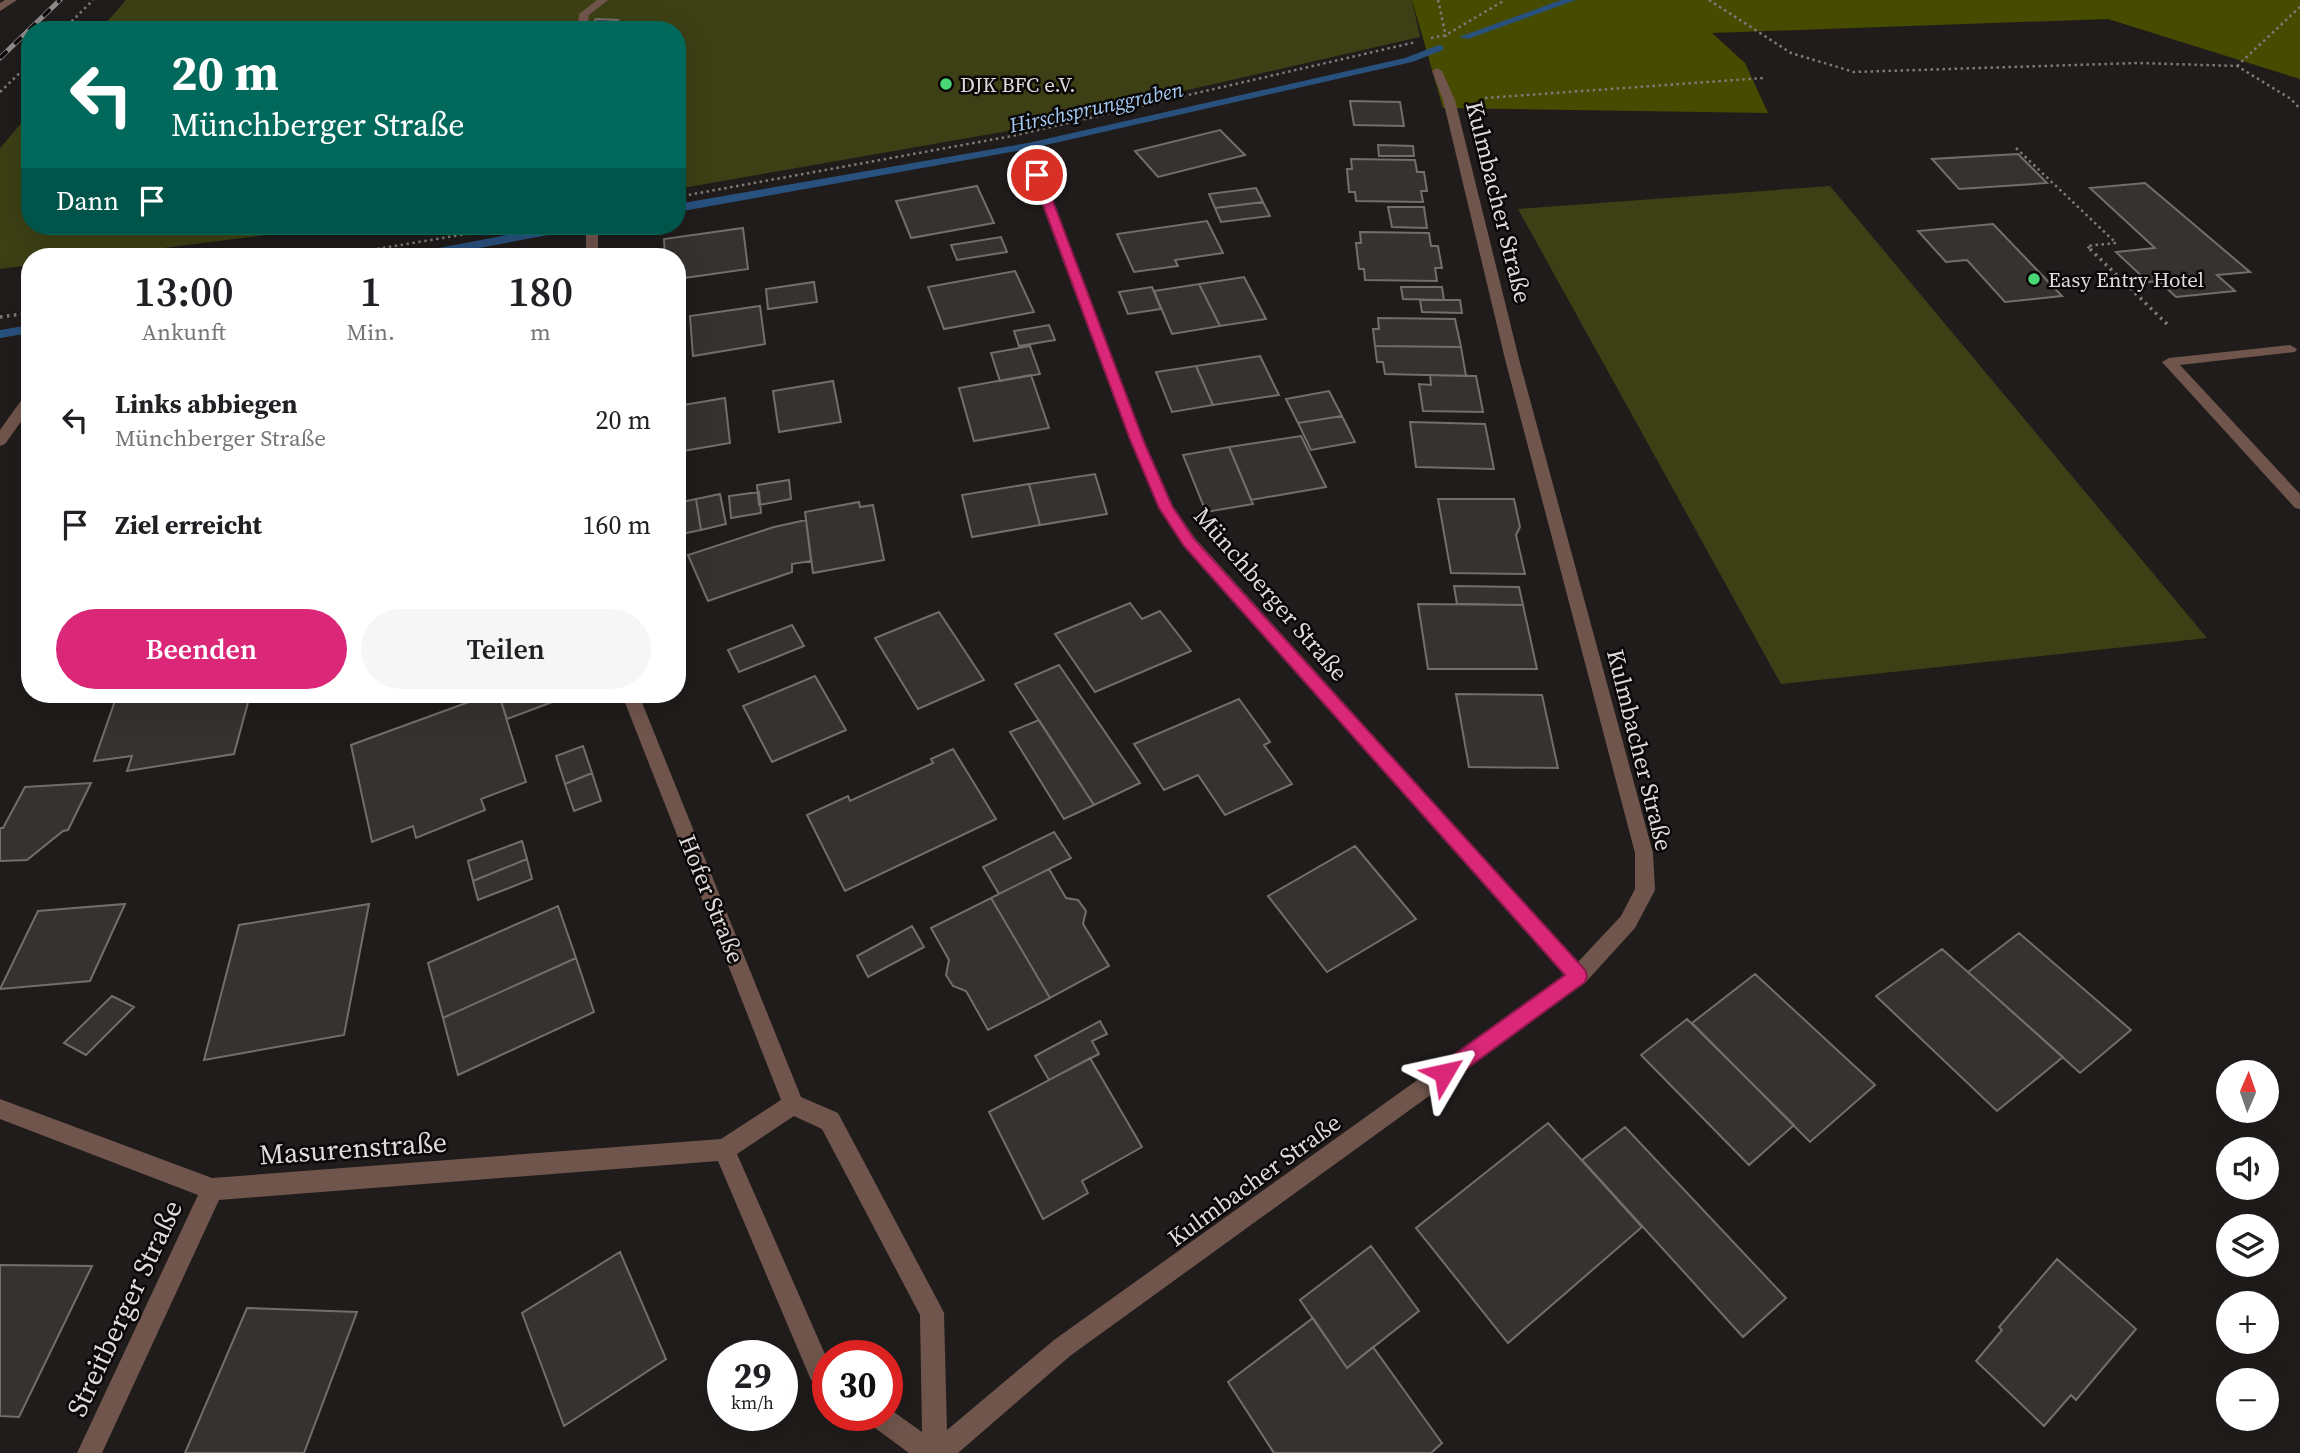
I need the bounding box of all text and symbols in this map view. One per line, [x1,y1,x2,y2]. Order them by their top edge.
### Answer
text: 20 m [171,39,279,106]
icon: left [56,49,147,140]
place label: DJK BFC e.V. [960,70,1076,99]
water label: Hirschsprunggraben [1005,74,1186,140]
marker: DJK BFC e.V. [938,76,954,92]
street label: Kulmbacher Straße [1458,98,1540,306]
text: Münchberger Straße [171,103,465,147]
pin [1007,145,1067,205]
icon: arrive [1018,156,1056,194]
icon: arrive [133,182,171,220]
text: Dann [56,183,119,219]
text: 13:00 [134,262,234,320]
text: 1 [360,262,382,320]
text: 180 [508,262,573,320]
place label: Easy Entry Hotel [2048,265,2204,294]
marker: Easy Entry Hotel [2026,271,2042,287]
text: Ankunft [142,316,226,348]
text: Min. [346,316,395,348]
text: m [530,316,551,348]
text: Links abbiegen [115,386,298,422]
icon: left [56,401,94,439]
text: 20 m [596,402,651,438]
text: Münchberger Straße [115,422,326,454]
street label: Münchberger Straße [1186,500,1356,688]
icon: arrive [56,506,94,544]
text: Ziel erreicht [115,507,262,543]
text: 160 m [583,507,651,543]
button: Beenden [56,609,347,689]
button: Teilen [361,609,651,689]
street label: Kulmbacher Straße [1599,646,1681,854]
street label: Hofer Straße [671,830,753,968]
position arrow [1407,1036,1481,1110]
north arrow [2216,1060,2278,1124]
map controls [2216,1060,2279,1431]
street label: Kulmbacher Straße [1161,1106,1347,1254]
street label: Masurenstraße [258,1122,448,1174]
button: sound [2216,1137,2279,1200]
street label: Streitberger Straße [57,1193,191,1423]
button: layers [2216,1214,2279,1277]
button: + [2216,1291,2279,1354]
speed limit sign: 30 [812,1340,903,1431]
text: 29 [734,1352,771,1400]
button: − [2216,1368,2279,1431]
text: km/h [731,1390,774,1415]

